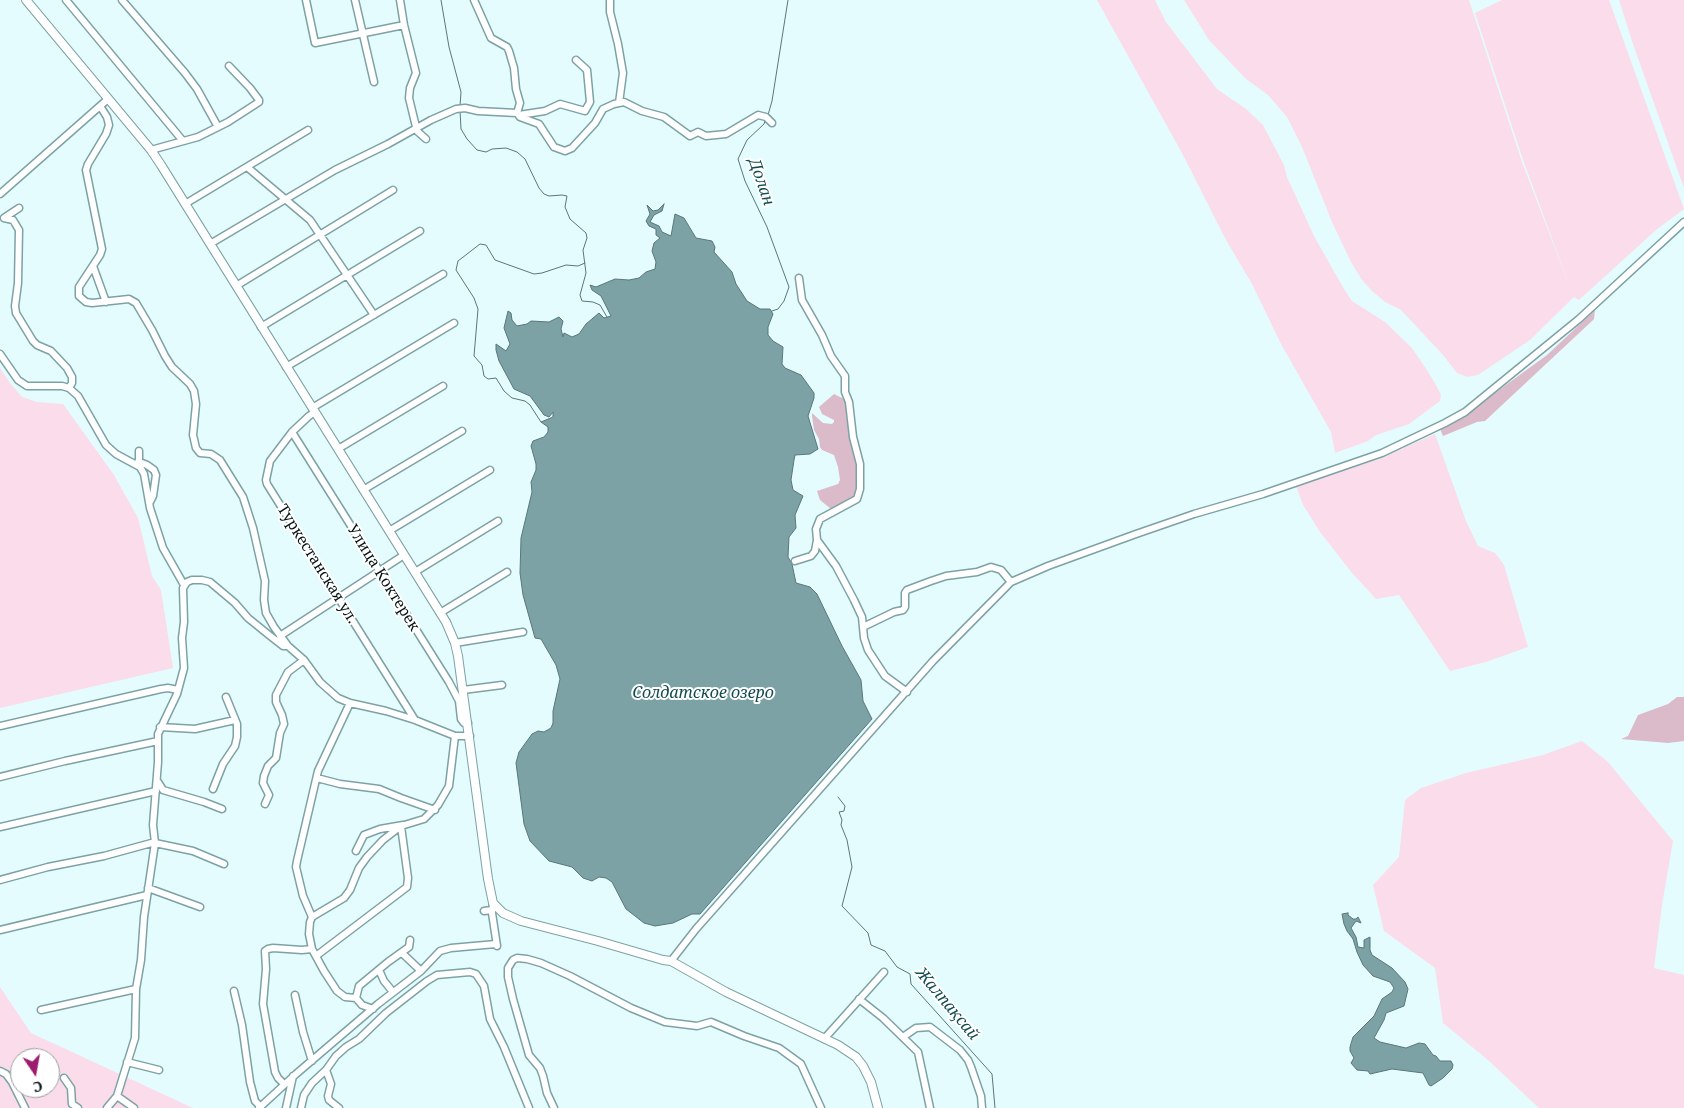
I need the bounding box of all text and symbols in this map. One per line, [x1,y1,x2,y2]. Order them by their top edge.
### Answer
water label: Долан [744,156,778,208]
street label: Туркестанская ул. [273,501,361,627]
street label: Улица Коктерек [343,522,423,634]
water label: Солдатское озеро [632,683,774,703]
water label: Жалпақсай [911,964,983,1044]
north arrow [10,1048,60,1098]
text: С [32,1077,44,1097]

